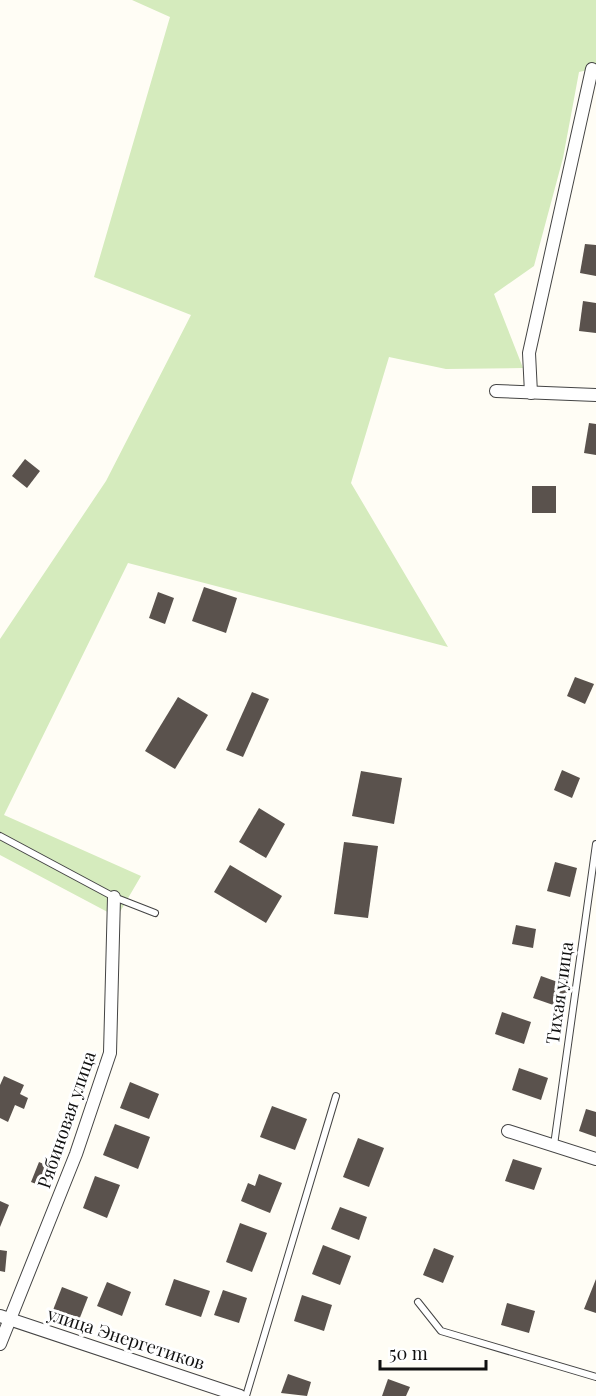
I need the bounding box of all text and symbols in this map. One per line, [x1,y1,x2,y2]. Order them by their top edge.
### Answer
street label: Тихая улица [540,940,578,1046]
street label: Рябиновая улица [31,1048,101,1191]
street label: улица Энергетиков [43,1301,208,1375]
scale bar [380,1333,486,1371]
text: 50 m [389,1341,428,1365]

